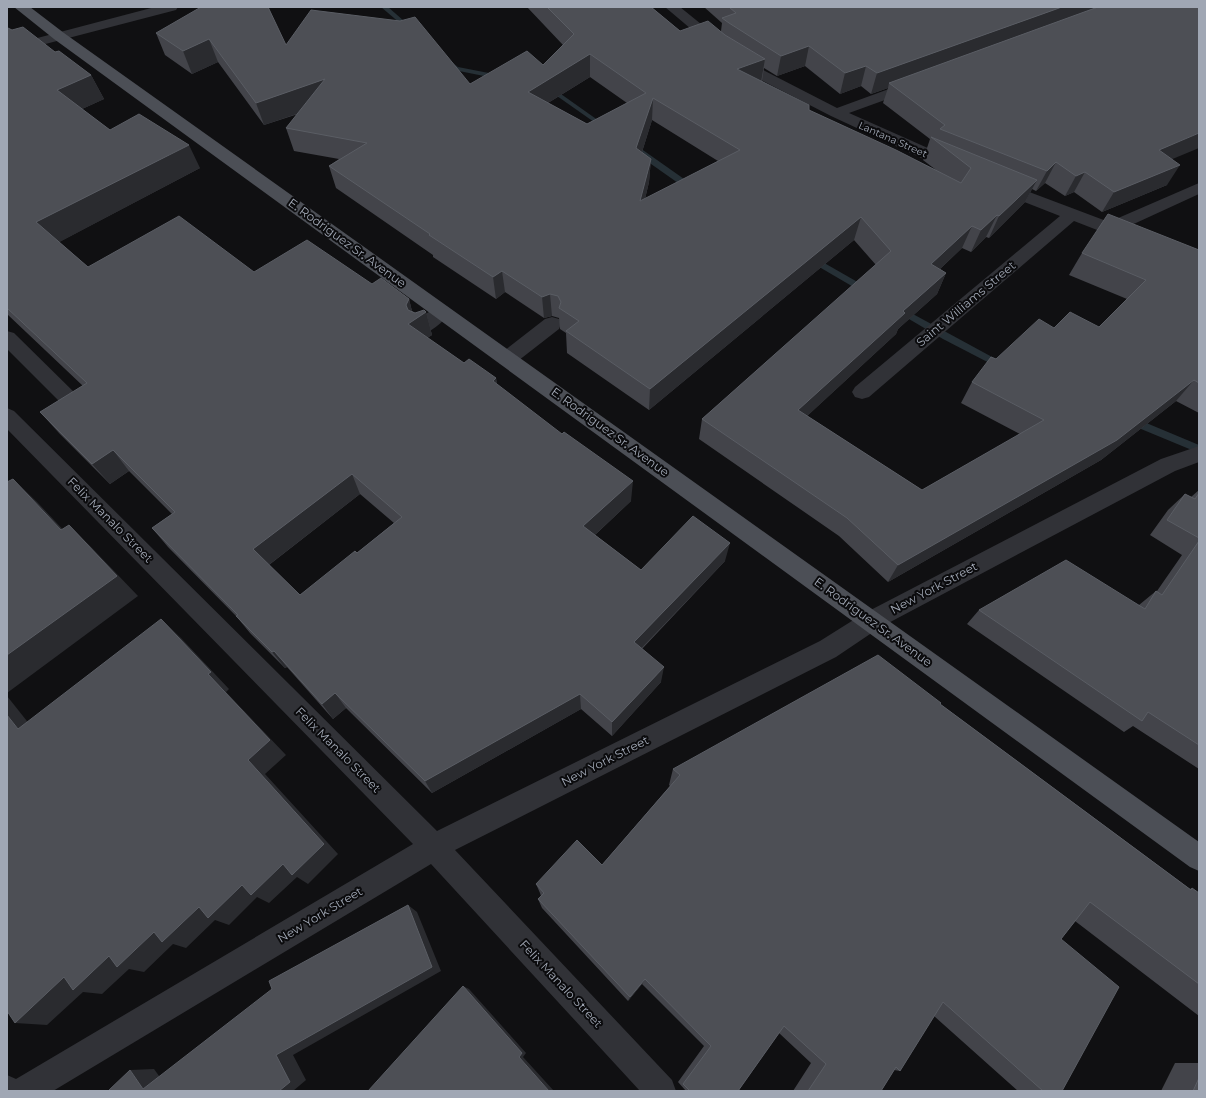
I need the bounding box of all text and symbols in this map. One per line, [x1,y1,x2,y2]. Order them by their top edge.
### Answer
street label: Lantana Street [856,119,929,160]
street label: E. Rodriguez Sr. Avenue [285,195,409,290]
street label: Saint Williams Street [913,258,1018,350]
street label: E. Rodriguez Sr. Avenue [548,384,672,479]
street label: Felix Manalo Street [65,474,156,566]
street label: New York Street [888,558,980,617]
street label: E. Rodriguez Sr. Avenue [811,574,935,669]
street label: Felix Manalo Street [293,704,384,796]
street label: New York Street [558,732,651,789]
street label: New York Street [275,883,365,946]
street label: Felix Manalo Street [517,937,606,1031]

